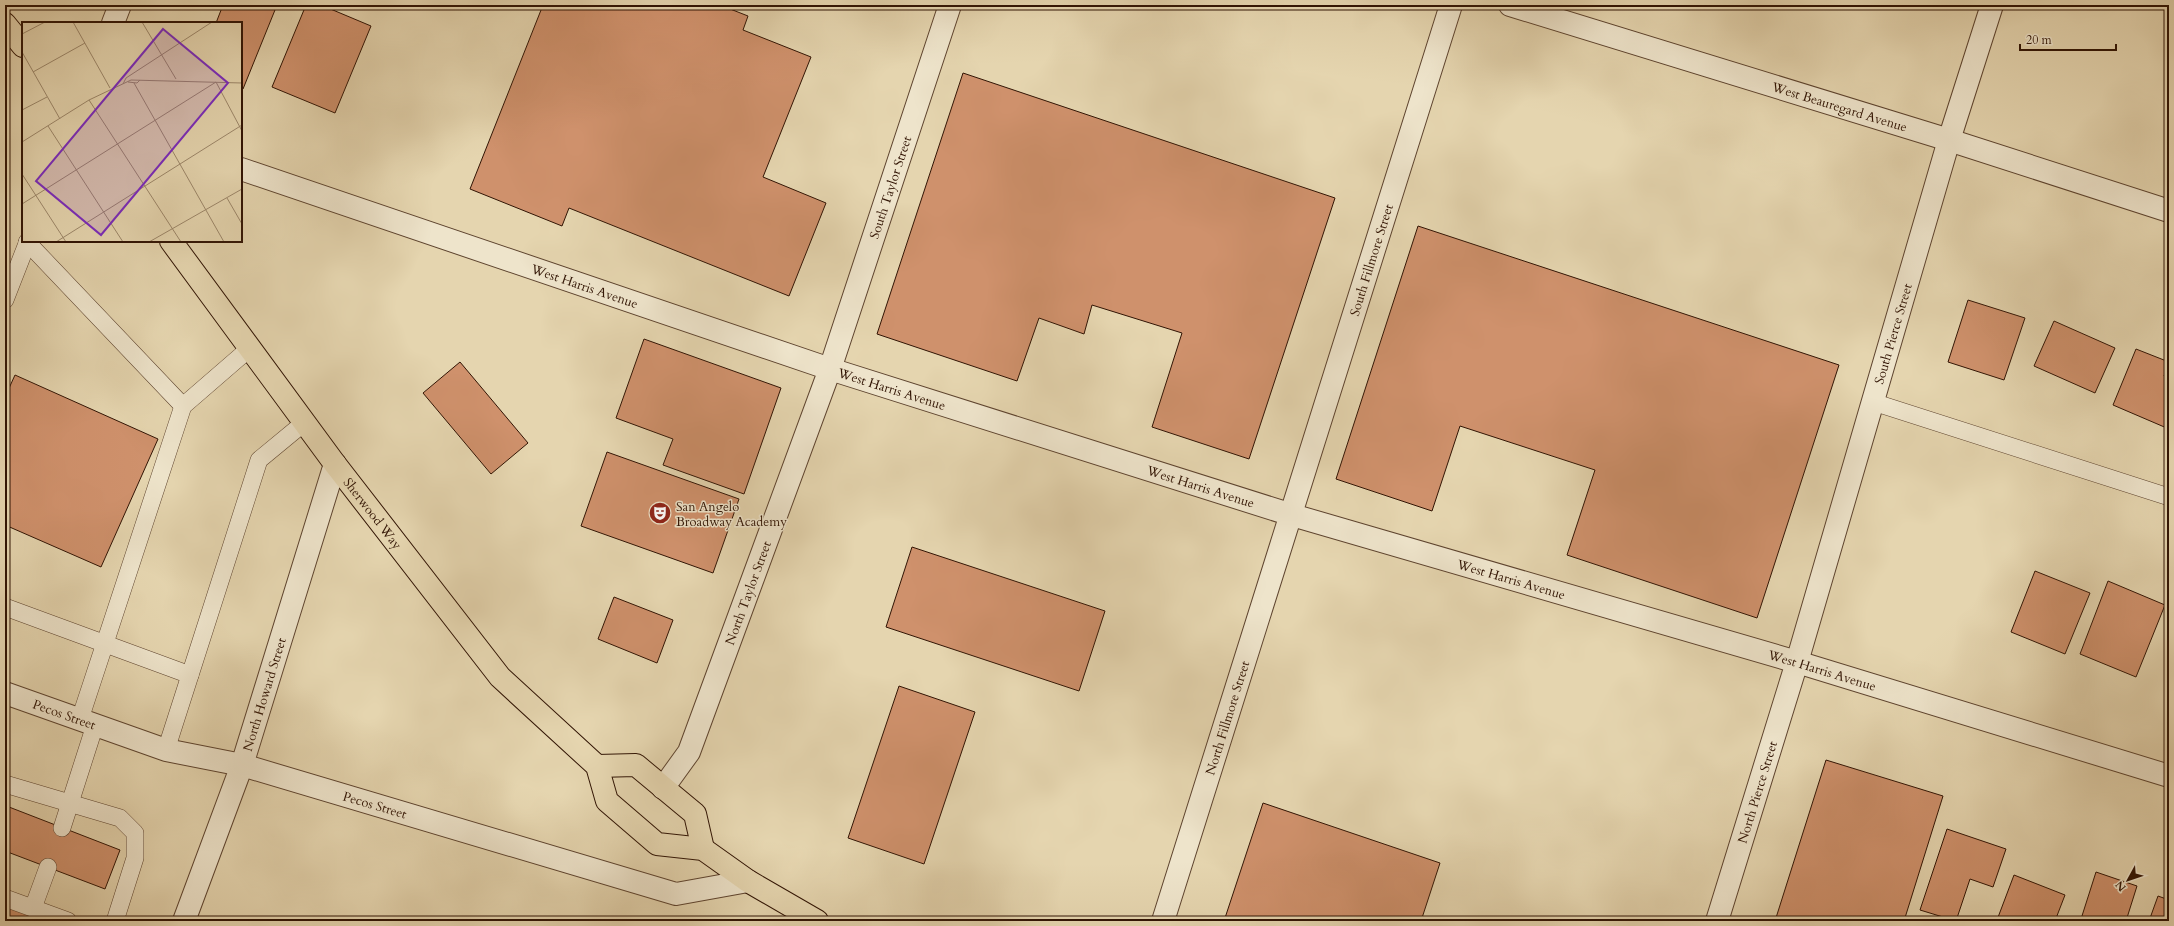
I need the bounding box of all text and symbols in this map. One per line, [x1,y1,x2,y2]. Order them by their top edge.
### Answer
inset map [22,22,242,242]
scale bar [2020,26,2116,52]
text: 20 m [2026,32,2053,48]
street label: West Beauregard Avenue [1769,78,1909,137]
street label: South Taylor Street [866,134,916,241]
street label: South Fillmore Street [1346,202,1398,319]
street label: West Harris Avenue [528,260,640,313]
street label: South Pierce Street [1870,282,1917,386]
street label: West Harris Avenue [835,364,948,415]
street label: West Harris Avenue [1144,461,1257,513]
street label: Sherwood Way [339,474,406,553]
place label: San Angelo Broadway Academy [676,498,787,531]
theatre icon: San Angelo Broadway Academy [647,500,673,526]
street label: North Taylor Street [721,539,776,648]
street label: West Harris Avenue [1454,555,1567,604]
street label: North Howard Street [239,636,291,754]
street label: West Harris Avenue [1765,646,1878,696]
street label: North Fillmore Street [1201,659,1254,777]
street label: Pecos Street [30,696,98,734]
street label: North Pierce Street [1734,739,1782,846]
street label: Pecos Street [341,787,409,823]
north arrow [2108,860,2148,900]
text: N [2112,877,2130,895]

